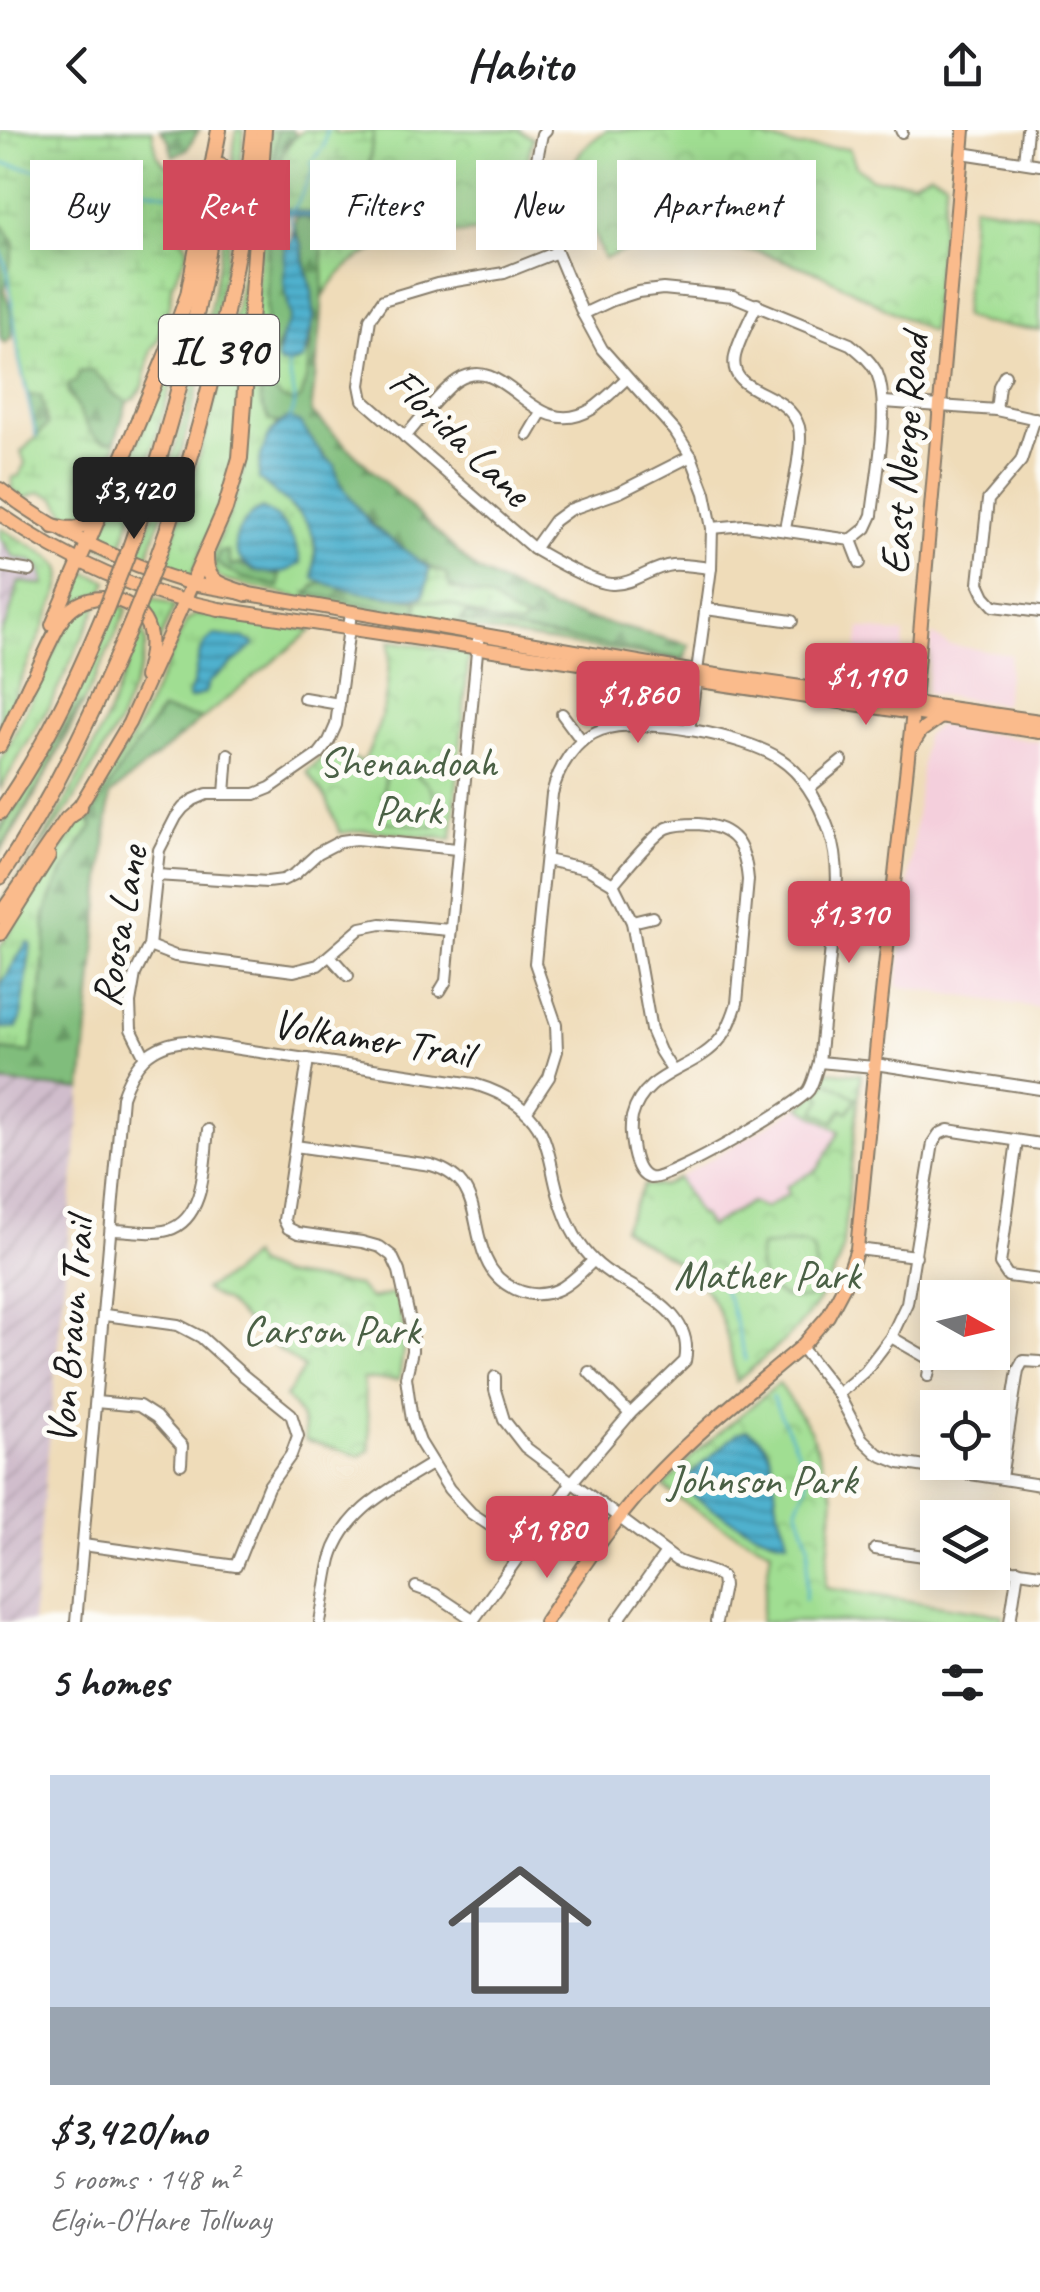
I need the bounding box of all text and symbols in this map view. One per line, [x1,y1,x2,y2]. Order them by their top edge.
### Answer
text: Habito [467,37,573,94]
icon: back [50,38,105,93]
icon: share [935,38,990,93]
chip: Buy [30,160,143,250]
chip: Rent [163,160,290,250]
chip: Filters [310,160,456,250]
chip: New [476,160,597,250]
chip: Apartment [617,160,816,250]
road number: IL 390 [159,315,279,385]
street label: East Nerge Road [868,325,942,576]
street label: Florida Lane [378,356,544,519]
pin: $3,420 [53,457,215,542]
text: $3,420 [95,469,173,510]
pin: $1,190 [785,643,947,728]
text: $1,190 [827,655,905,696]
pin: $1,860 [557,661,719,746]
text: $1,860 [598,673,678,714]
park label: Shenandoah Park [319,736,499,837]
street label: Roosa Lane [79,839,160,1011]
pin: $1,310 [768,881,930,966]
text: $1,310 [810,893,888,934]
street label: Volkamer Trail [269,997,483,1081]
street label: Von Braun Trail [34,1209,107,1446]
park label: Mather Park [674,1249,863,1302]
north arrow [920,1280,1010,1370]
map controls [920,1280,1010,1590]
park label: Carson Park [243,1304,422,1357]
button: locate [920,1390,1010,1480]
park label: Johnson Park [665,1454,859,1507]
pin: $1,980 [466,1496,628,1581]
button: layers [920,1500,1010,1590]
text: $1,980 [508,1508,586,1549]
icon: filters [935,1655,990,1710]
text: 5 homes [50,1656,168,1709]
icon: home [430,1840,610,2020]
text: $3,420/mo [50,2105,207,2158]
text: 5 rooms · 148 m² [50,2158,237,2199]
text: Elgin-O'Hare Tollway [50,2199,271,2240]

